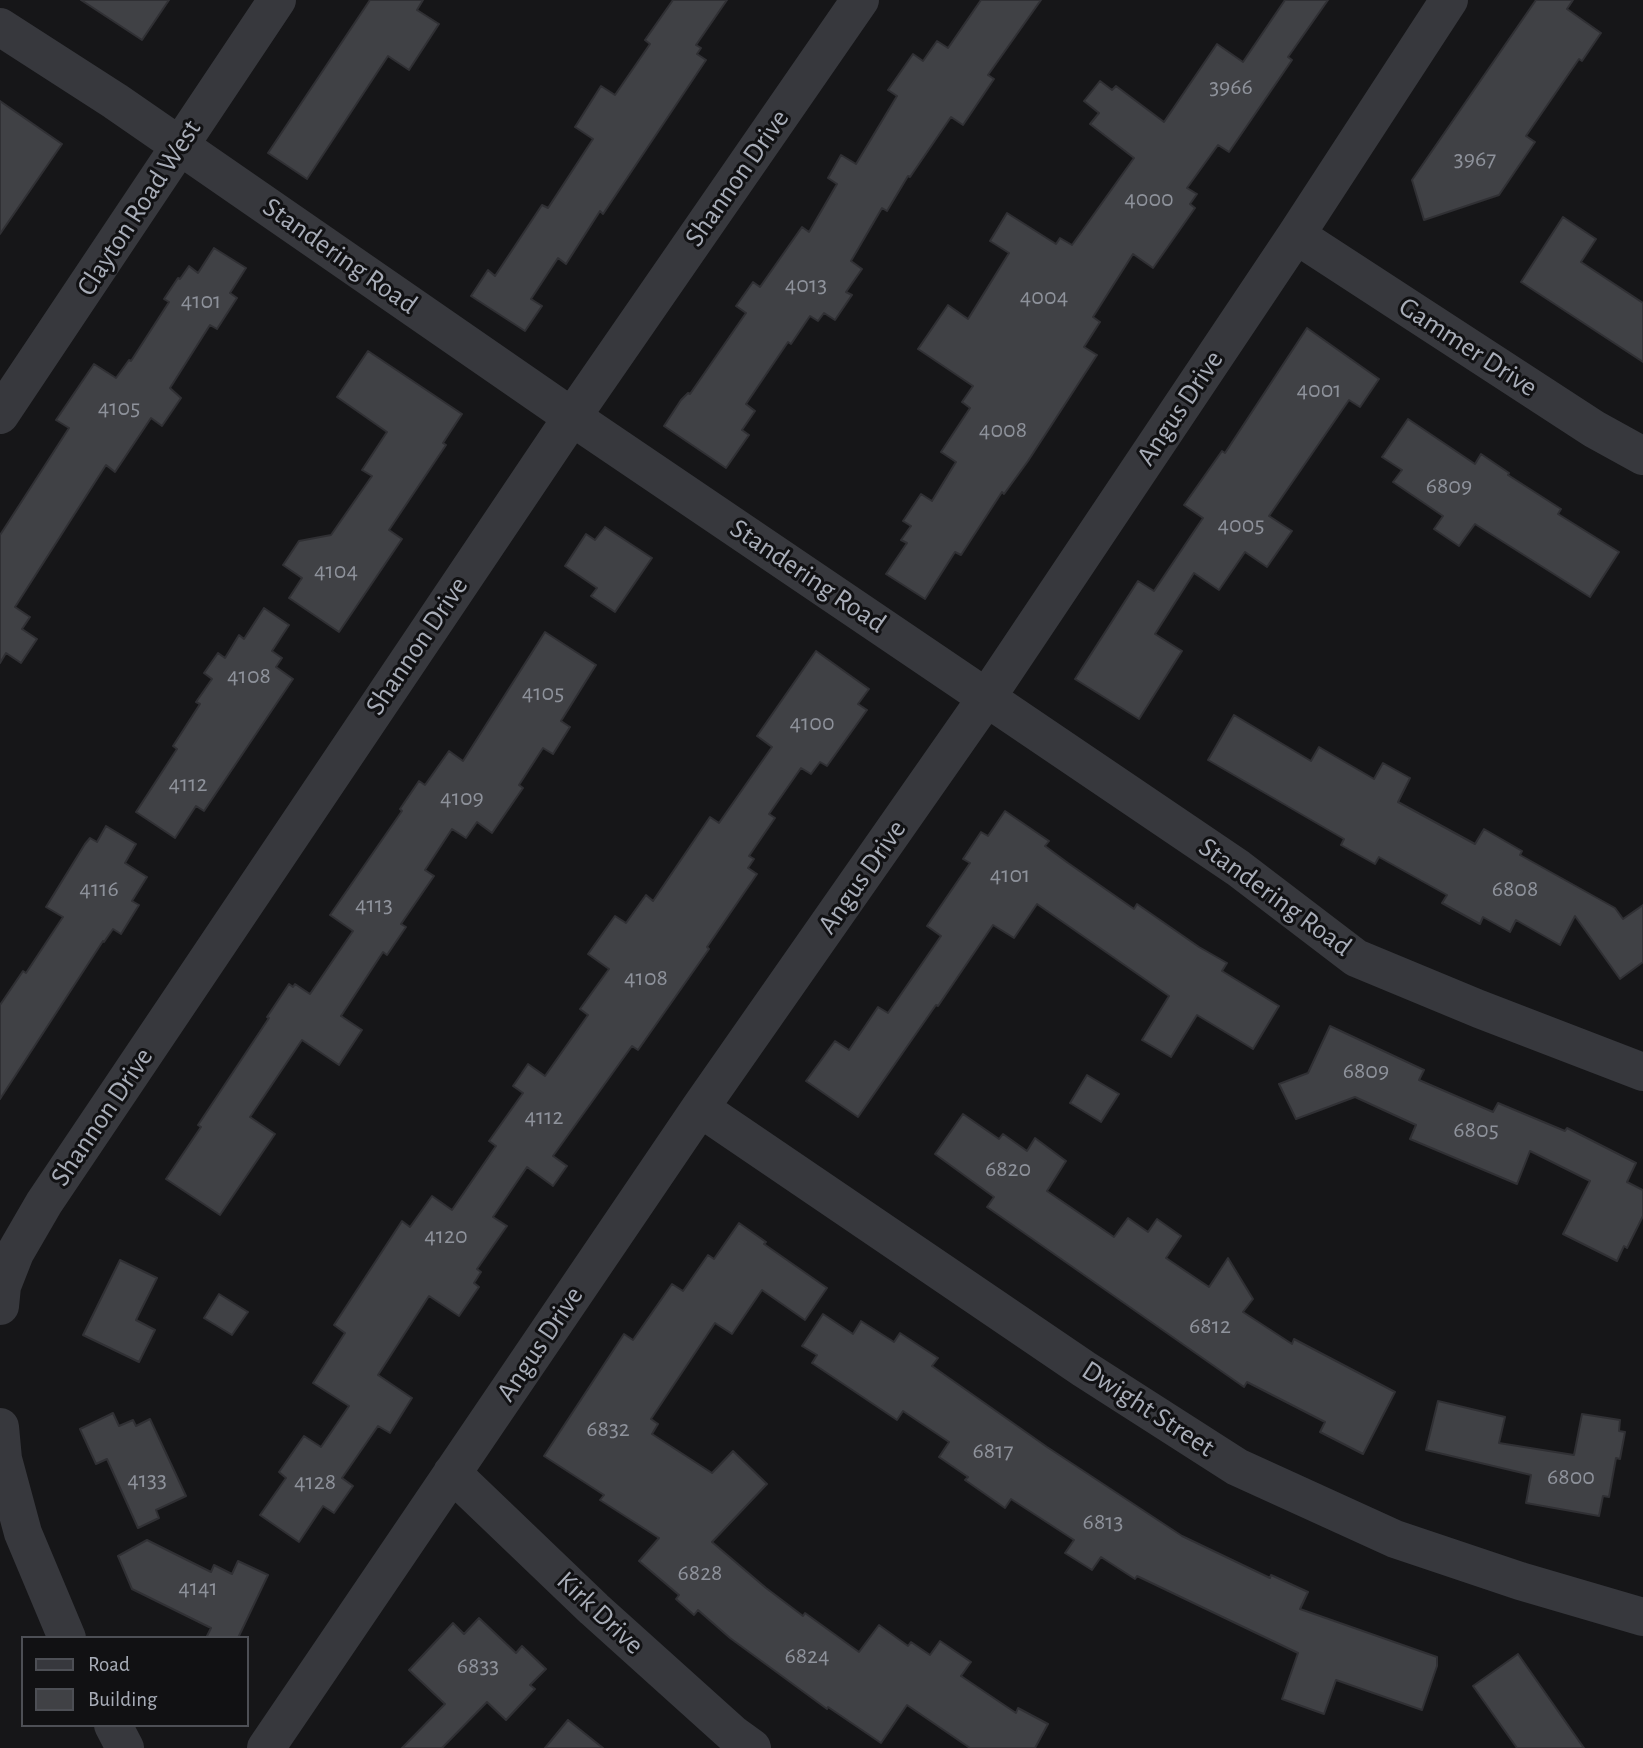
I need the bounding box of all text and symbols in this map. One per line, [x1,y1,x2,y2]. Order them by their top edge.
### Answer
house number: 3966 [1209,73,1253,101]
street label: Shannon Drive [677,103,797,253]
street label: Clayton Road West [70,114,208,302]
house number: 3967 [1454,145,1496,173]
house number: 4000 [1124,185,1174,213]
street label: Standering Road [256,190,424,322]
house number: 4013 [785,271,827,299]
house number: 4004 [1020,283,1068,311]
house number: 4101 [181,287,221,315]
street label: Gammer Drive [1392,290,1544,404]
street label: Angus Drive [1129,344,1231,472]
house number: 4001 [1296,376,1342,404]
house number: 4105 [98,394,140,422]
house number: 4008 [979,416,1027,444]
house number: 6809 [1426,472,1472,500]
street label: Standering Road [724,511,892,641]
house number: 4005 [1218,511,1264,539]
house number: 4104 [314,557,358,585]
street label: Shannon Drive [358,570,476,722]
house number: 4108 [227,662,271,690]
house number: 4105 [522,679,564,707]
house number: 4100 [789,709,835,737]
house number: 4112 [169,770,207,798]
house number: 4109 [440,784,484,812]
street label: Angus Drive [811,814,913,940]
street label: Standering Road [1192,830,1358,964]
house number: 4101 [990,861,1030,889]
house number: 4116 [79,875,119,903]
house number: 6808 [1492,875,1538,903]
house number: 4113 [355,891,393,919]
house number: 4108 [624,964,668,992]
street label: Shannon Drive [43,1041,161,1193]
house number: 6809 [1343,1057,1389,1085]
house number: 4112 [525,1103,563,1131]
house number: 6805 [1453,1116,1499,1144]
house number: 6820 [985,1155,1031,1183]
house number: 4120 [424,1222,468,1250]
street label: Angus Drive [489,1280,591,1408]
house number: 6812 [1189,1312,1231,1340]
street label: Dwight Street [1075,1354,1221,1464]
house number: 6832 [586,1415,630,1443]
house number: 6817 [973,1437,1013,1465]
house number: 6800 [1547,1463,1595,1491]
house number: 4133 [127,1466,167,1494]
house number: 4128 [294,1468,336,1496]
house number: 6813 [1083,1508,1123,1536]
house number: 6828 [678,1559,722,1587]
street label: Kirk Drive [549,1564,651,1662]
house number: 4141 [178,1574,218,1602]
legend [21,1636,248,1727]
house number: 6824 [784,1642,830,1670]
house number: 6833 [457,1652,499,1680]
text: Road [88,1654,130,1675]
text: Building [88,1689,157,1710]

